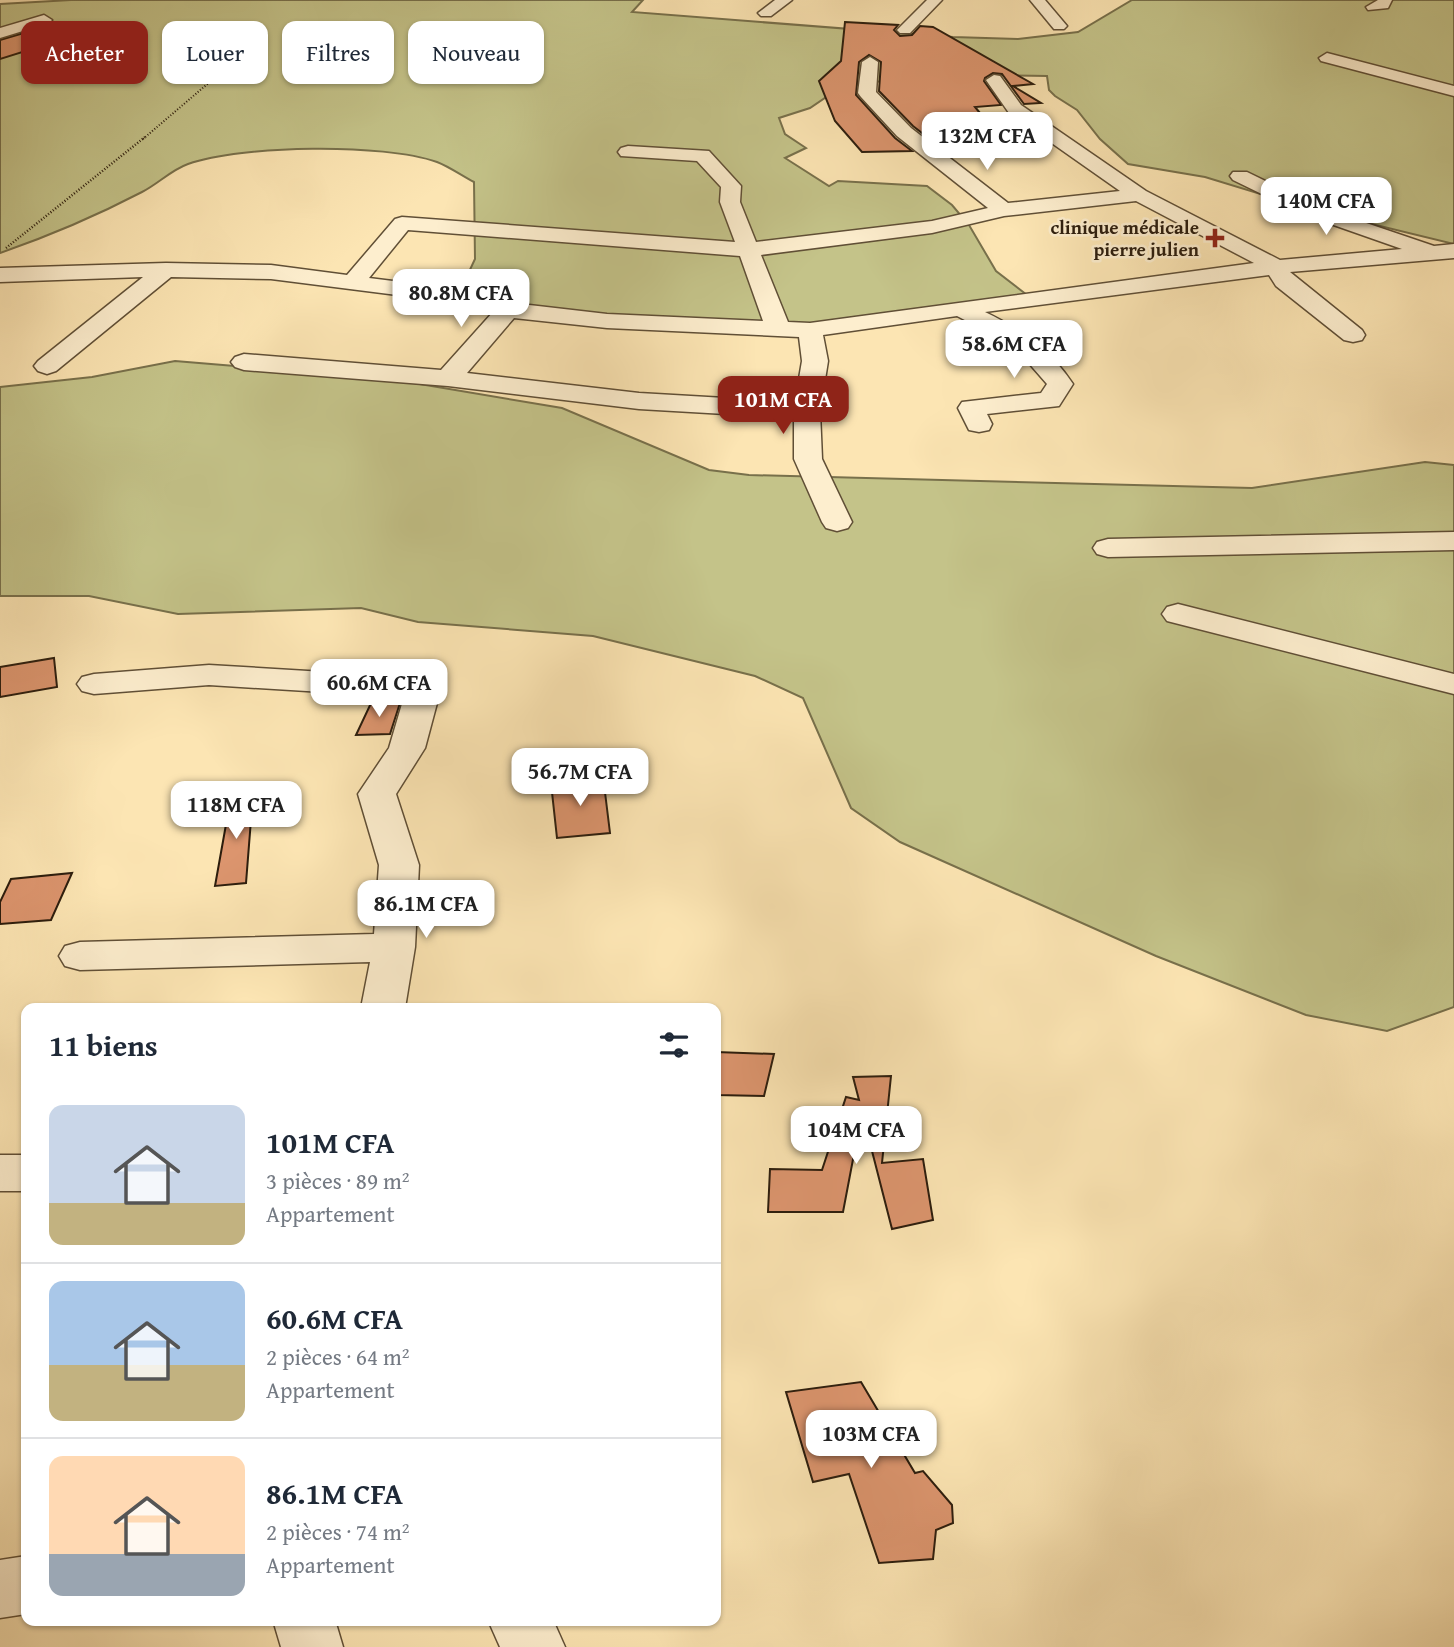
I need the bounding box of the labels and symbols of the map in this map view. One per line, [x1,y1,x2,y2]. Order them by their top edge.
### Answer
pin: 132M CFA [915,113,1059,172]
pin: 140M CFA [1254,177,1398,237]
place label: clinique médicale pierre julien [1050,213,1200,263]
marker: clinique médicale pierre julien [1205,228,1225,248]
pin: 80.8M CFA [381,270,541,329]
pin: 58.6M CFA [934,320,1094,380]
pin: 101M CFA [711,376,855,436]
pin: 60.6M CFA [299,660,459,719]
pin: 56.7M CFA [500,748,660,808]
pin: 118M CFA [164,782,308,841]
pin: 86.1M CFA [346,880,506,940]
pin: 104M CFA [784,1106,928,1166]
pin: 103M CFA [799,1410,943,1470]

